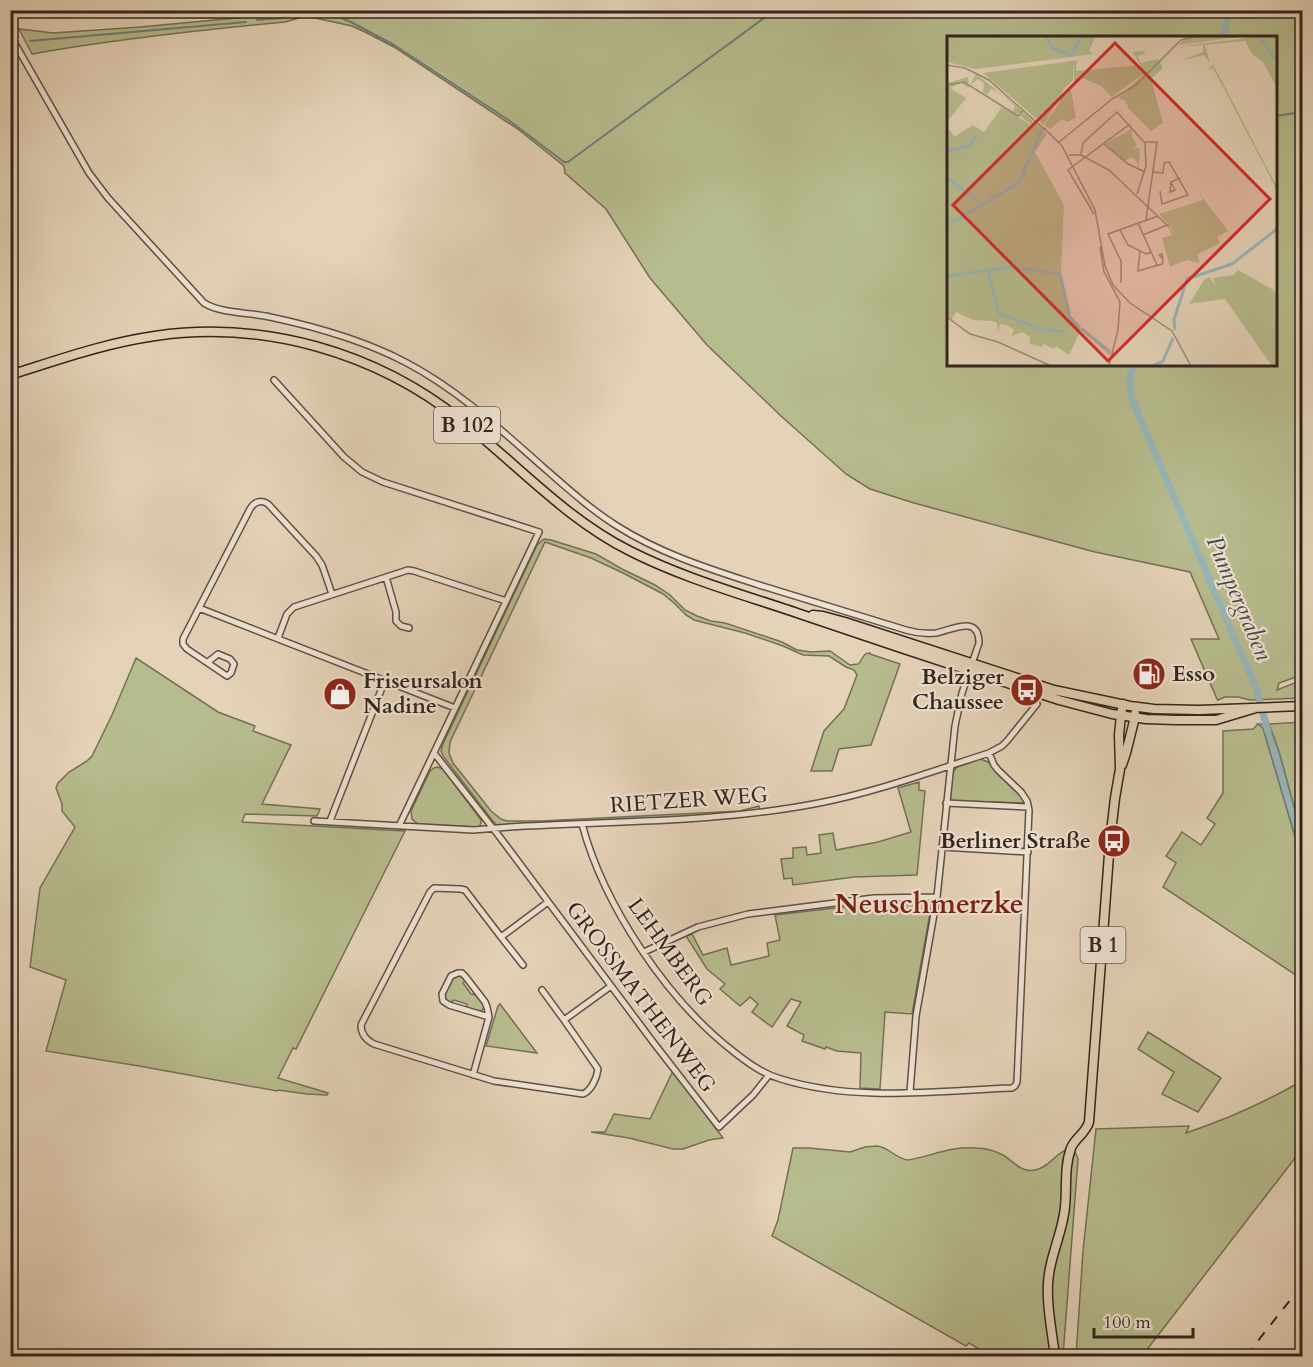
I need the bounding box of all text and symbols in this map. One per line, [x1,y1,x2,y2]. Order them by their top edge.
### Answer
inset map [947,36,1277,366]
road number: B 102 [434,407,500,443]
water label: Pumpergraben [1198,531,1280,666]
fuel station icon: Esso [1131,656,1167,692]
place label: Esso [1172,659,1215,689]
place label: Belziger Chaussee [912,662,1004,717]
place label: Friseursalon Nadine [363,666,483,721]
bus stop icon: Belziger Chaussee [1009,672,1045,708]
shop icon: Friseursalon Nadine [322,676,358,712]
street label: RIETZER WEG [609,780,769,820]
bus stop icon: Berliner Straße [1096,823,1132,859]
place label: Berliner Straße [940,826,1091,856]
district label: Neuschmerzke [834,885,1024,923]
street label: LEHMBERG [620,892,720,1012]
street label: GROSSMATHENWEG [559,895,723,1099]
road number: B 1 [1080,927,1126,963]
scale bar [1094,1301,1193,1339]
text: 100 m [1103,1310,1151,1335]

